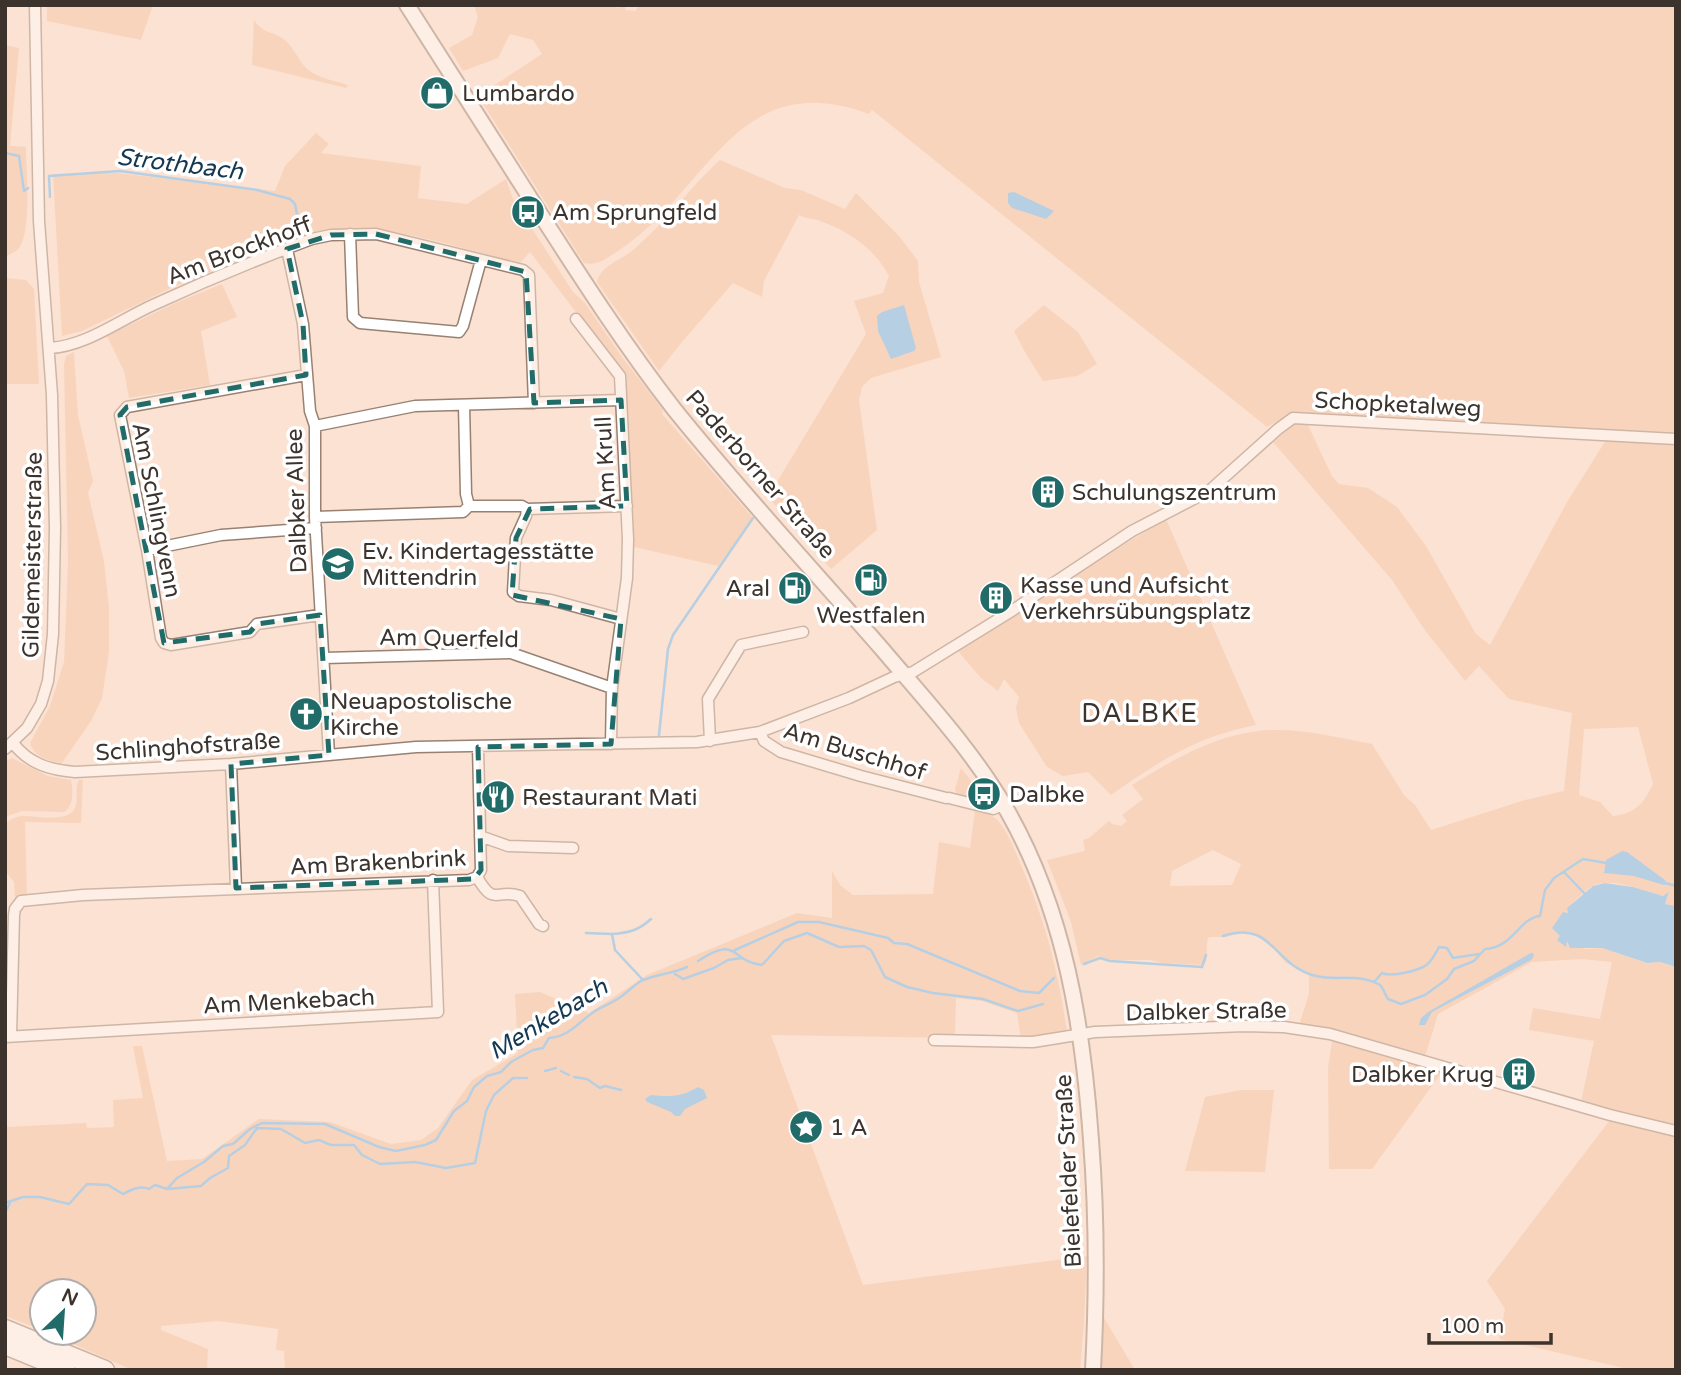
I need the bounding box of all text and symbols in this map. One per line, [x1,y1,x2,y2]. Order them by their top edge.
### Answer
shop icon: Lumbardo [418,74,456,112]
place label: Lumbardo [462,80,575,108]
water label: Strothbach [115,142,246,187]
bus stop icon: Am Sprungfeld [509,193,547,231]
place label: Am Sprungfeld [552,199,717,227]
street label: Am Brockhoff [163,210,316,291]
street label: Paderborner Straße [679,385,841,565]
street label: Schopketalweg [1314,387,1482,423]
street label: Am Krull [590,415,622,511]
street label: Am Schlingvenn [125,420,187,600]
street label: Dalbker Allee [280,428,314,574]
street label: Gildemeisterstraße [17,452,49,658]
building icon: Schulungszentrum [1029,473,1067,511]
place label: Schulungszentrum [1072,479,1277,507]
place label: Ev. Kindertagesstätte Mittendrin [362,538,594,592]
school or university icon: Ev. Kindertagesstätte Mittendrin [319,545,357,583]
fuel station icon: Westfalen [852,561,890,599]
fuel station icon: Aral [776,569,814,607]
place label: Kasse und Aufsicht Verkehrsübungsplatz [1020,572,1251,626]
place label: Aral [726,575,770,603]
building icon: Kasse und Aufsicht Verkehrsübungsplatz [977,579,1015,617]
place label: Westfalen [816,602,926,630]
street label: Am Querfeld [379,624,519,654]
place label: Neuapostolische Kirche [330,688,512,742]
church icon: Neuapostolische Kirche [287,695,325,733]
district label: DALBKE [1081,698,1199,729]
street label: Am Buschhof [780,717,930,787]
street label: Schlinghofstraße [95,727,282,767]
bus stop icon: Dalbke [965,775,1003,813]
restaurant icon: Restaurant Mati [479,778,517,816]
place label: Dalbke [1009,781,1085,809]
place label: Restaurant Mati [522,784,698,812]
street label: Am Brakenbrink [289,844,467,882]
water label: Menkebach [484,972,614,1066]
street label: Am Menkebach [202,984,376,1020]
street label: Dalbker Straße [1125,997,1287,1027]
building icon: Dalbker Krug [1500,1055,1538,1093]
place label: Dalbker Krug [1351,1061,1494,1089]
street label: Bielefelder Straße [1050,1074,1088,1268]
place icon: 1 A [787,1108,825,1146]
place label: 1 A [830,1114,868,1142]
north arrow [28,1277,98,1347]
text: N [58,1284,81,1311]
scale bar [1429,1302,1552,1346]
text: 100 m [1440,1314,1504,1339]

